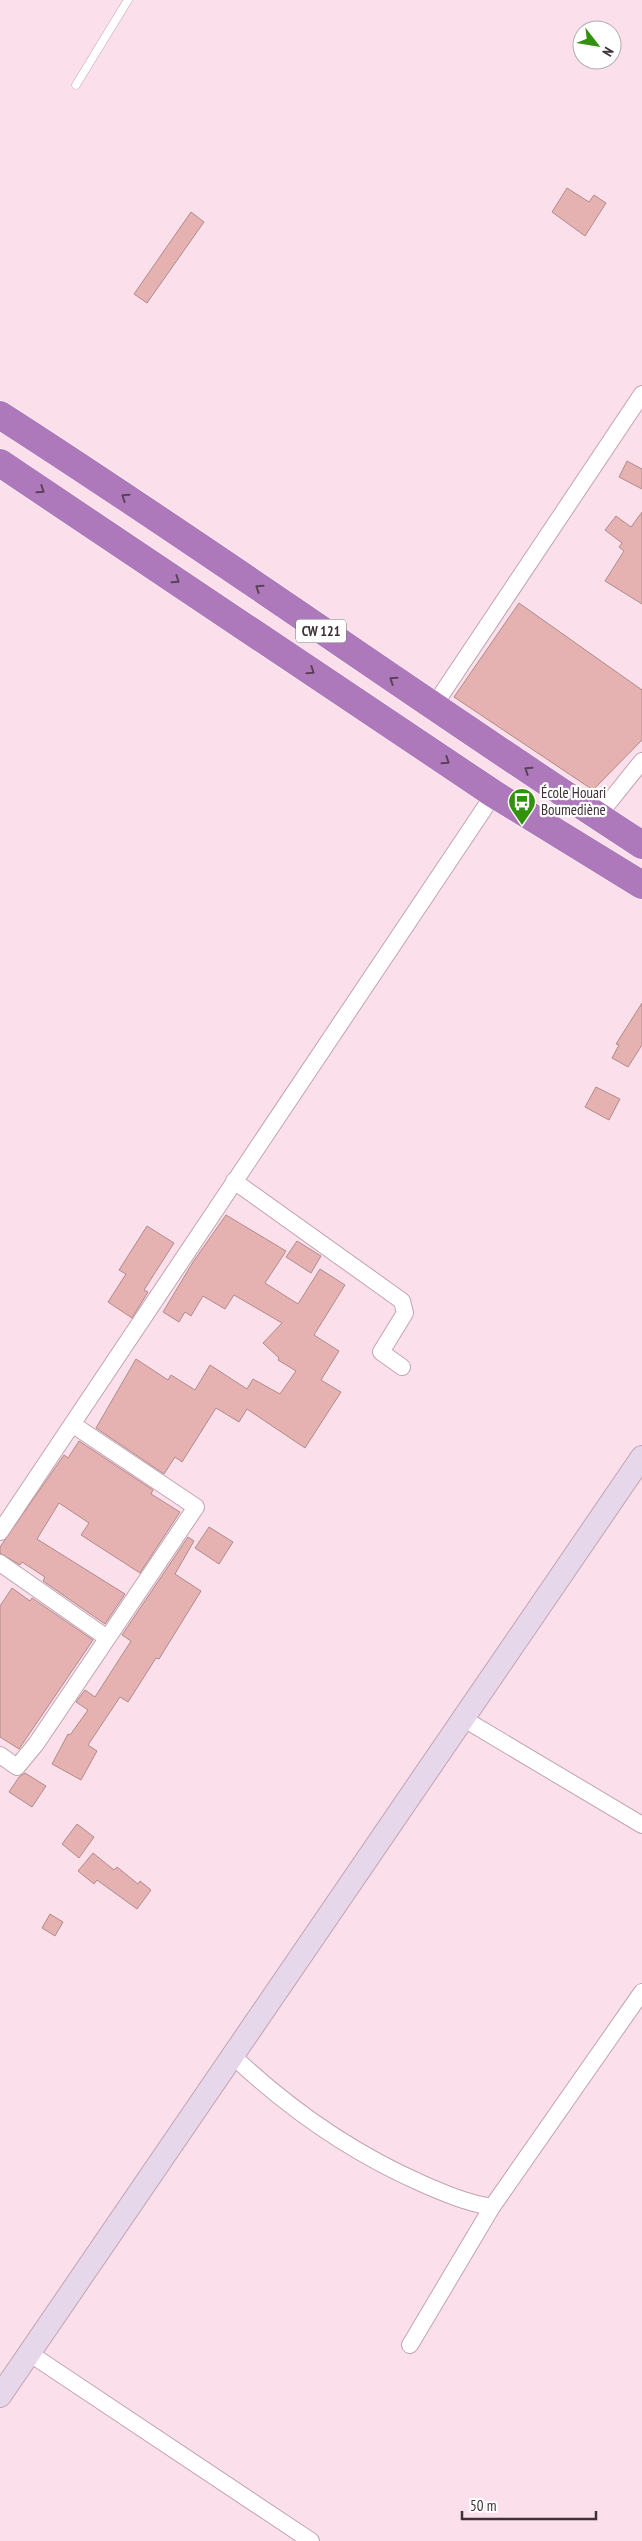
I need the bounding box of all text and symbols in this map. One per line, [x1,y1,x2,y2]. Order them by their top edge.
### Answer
north arrow [572,20,622,70]
text: N [598,44,618,60]
one-way arrow [35,484,44,493]
one-way arrow [121,494,130,503]
one-way arrow [170,574,179,583]
one-way arrow [255,585,264,595]
road number: CW 121 [296,620,346,642]
one-way arrow [305,665,314,674]
one-way arrow [389,677,399,686]
one-way arrow [440,755,449,764]
one-way arrow [524,767,534,776]
place label: École Houari Boumediène [541,783,606,819]
bus stop icon: École Houari Boumediène [507,787,537,826]
scale bar [462,2488,596,2520]
text: 50 m [470,2496,496,2515]

